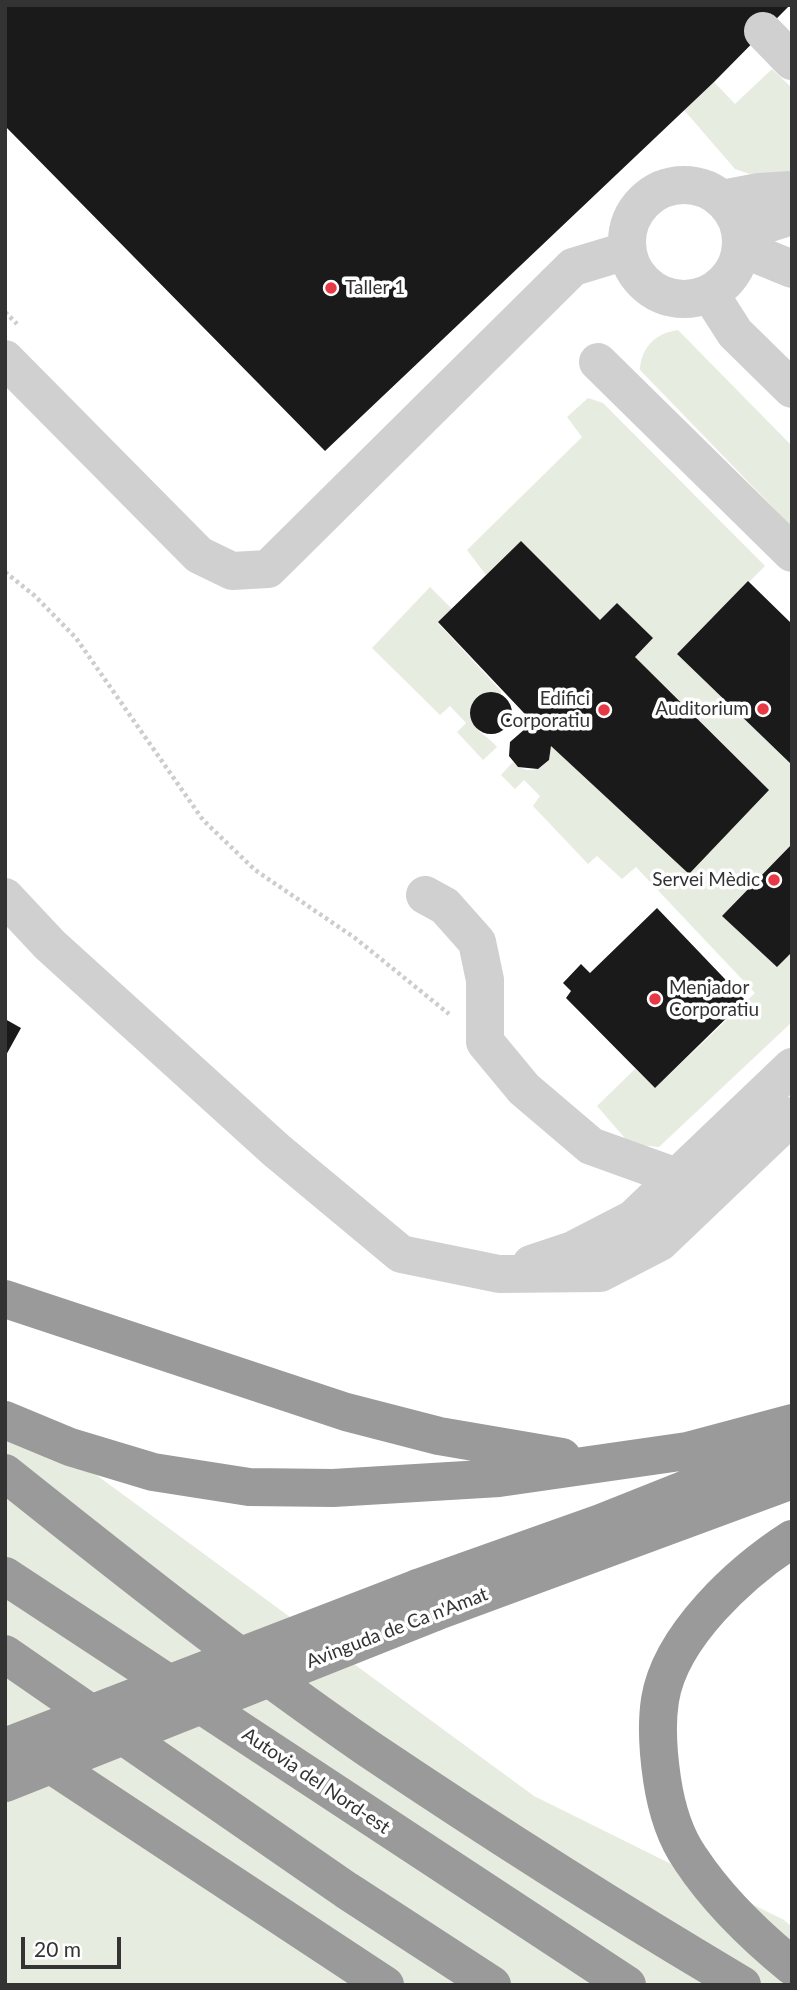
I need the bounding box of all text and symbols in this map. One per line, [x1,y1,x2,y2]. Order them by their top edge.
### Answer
place label: Taller 1 [345,277,405,299]
marker: Taller 1 [323,280,339,296]
place label: Edifici Corporatiu [500,688,590,732]
place label: Auditorium [655,698,749,720]
marker: Auditorium [755,701,771,717]
marker: Edifici Corporatiu [596,702,612,718]
place label: Servei Mèdic [652,869,760,891]
marker: Servei Mèdic [766,872,782,888]
place label: Menjador Corporatiu [669,977,759,1021]
marker: Menjador Corporatiu [647,991,663,1007]
street label: Avinguda de Ca n'Amat [303,1583,491,1673]
street label: Autovia del Nord-est [238,1723,394,1839]
scale bar [24,1924,124,1968]
text: 20 m [34,1936,81,1961]

